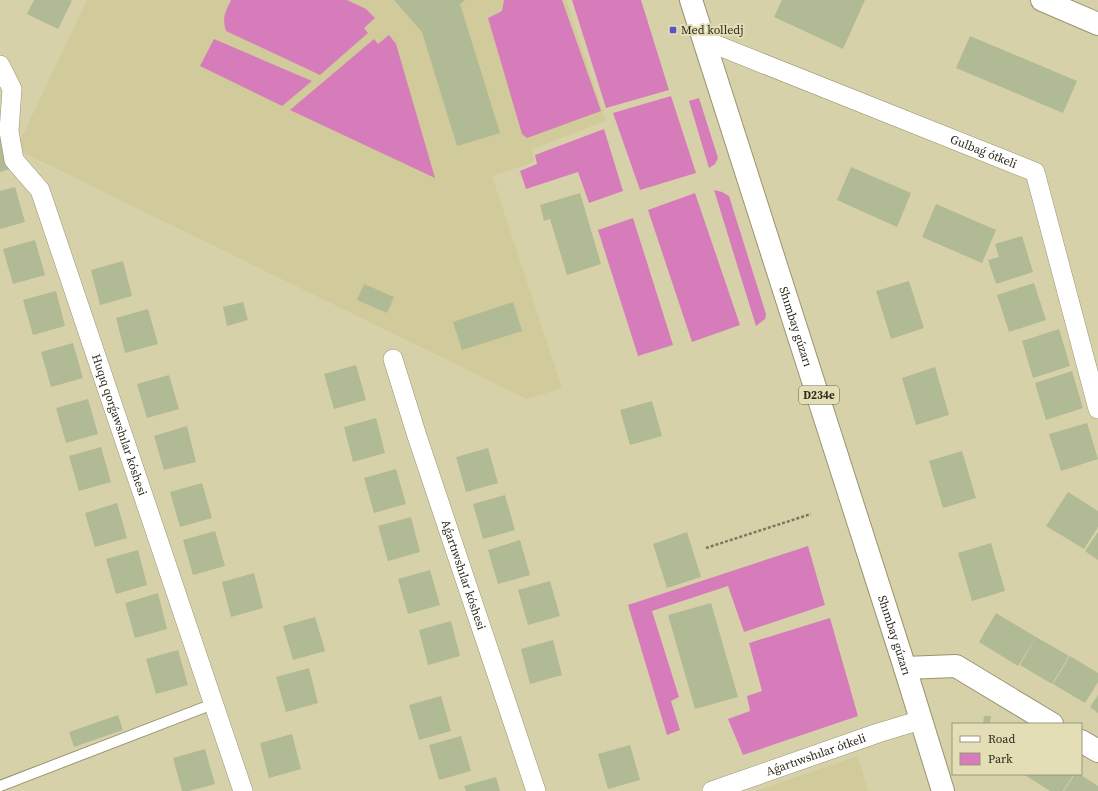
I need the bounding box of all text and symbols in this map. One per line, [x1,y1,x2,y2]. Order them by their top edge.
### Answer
place label: Med kolledj [681,22,744,38]
marker: Med kolledj [668,25,678,35]
street label: Gulbaǵ ótkeli [948,131,1020,172]
street label: Shımbay gúzarı [775,285,816,369]
street label: Huqıq qorǵawshılar kóshesi [88,352,151,498]
road number: D234e [799,386,839,404]
street label: Aǵartıwshılar kóshesi [438,518,490,632]
street label: Shımbay gúzarı [874,593,915,677]
legend [952,723,1082,775]
street label: Aǵartıwshılar ótkeli [764,730,868,780]
text: Road [988,731,1015,747]
text: Park [988,751,1013,767]

